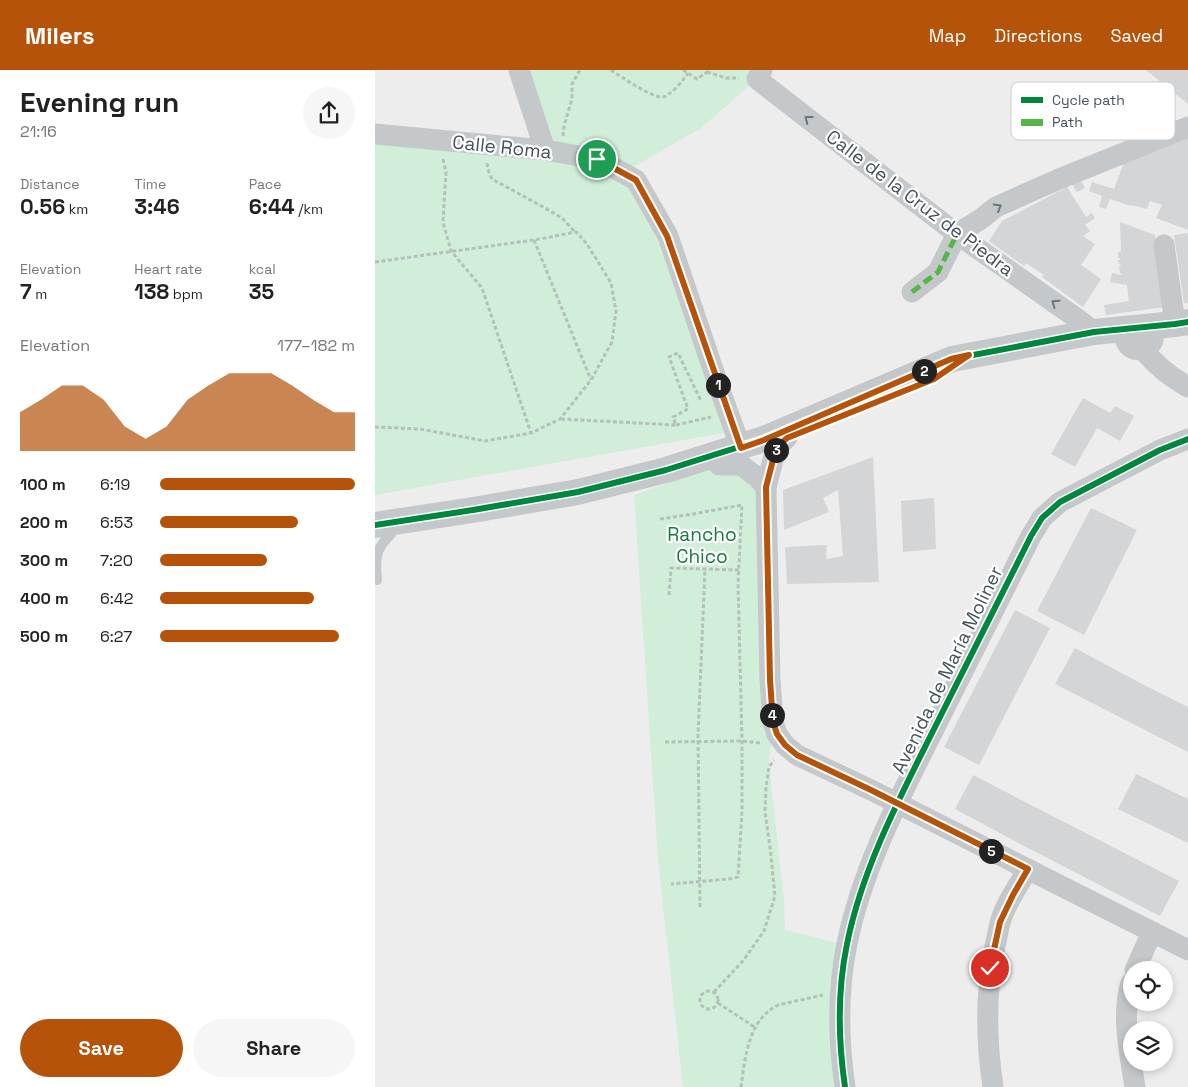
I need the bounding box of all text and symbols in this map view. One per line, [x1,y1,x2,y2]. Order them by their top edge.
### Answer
text: Milers [25,20,95,51]
text: Map [929,24,966,47]
text: Directions [994,24,1083,47]
text: Saved [1111,24,1163,47]
legend [1011,82,1175,140]
text: Evening run [20,84,179,120]
button: share [303,87,355,139]
text: Cycle path [1052,91,1125,109]
text: Path [1052,113,1083,131]
one-way arrow [805,116,814,124]
text: 21:16 [20,121,57,142]
street label: Calle de la Cruz de Piedra [821,124,1019,282]
street label: Calle Roma [451,129,553,165]
pin [576,138,618,180]
icon: arrive [583,145,611,173]
text: Distance [20,175,80,193]
text: Time [134,175,166,193]
text: Pace [249,175,281,193]
text: 0.56 [20,193,65,220]
text: 3:46 [134,193,180,220]
text: 6:44 [249,193,295,220]
text: km [65,200,88,218]
text: /km [295,200,323,218]
one-way arrow [992,204,1001,214]
text: Elevation [20,260,81,278]
text: Heart rate [134,260,202,278]
text: kcal [249,260,276,278]
text: 7 [20,278,32,305]
text: 138 [134,278,169,305]
text: 35 [249,278,274,305]
text: m [32,285,47,303]
text: bpm [169,285,203,303]
one-way arrow [1051,300,1060,309]
text: Elevation [20,335,90,356]
text: 177–182 m [277,335,355,356]
pin: 2 [911,358,937,384]
text: 2 [920,362,929,380]
pin: 1 [705,372,731,398]
text: 1 [715,376,722,394]
pin: 3 [763,438,789,462]
text: 3 [772,441,781,459]
text: 100 m [20,474,66,495]
text: 6:19 [100,474,130,495]
text: 200 m [20,512,68,533]
text: 6:53 [100,512,133,533]
park label: Rancho Chico [667,522,737,569]
text: 300 m [20,550,68,571]
text: 7:20 [100,550,133,571]
street label: Avenida de María Moliner [886,562,1008,778]
text: 400 m [20,588,69,609]
text: 6:42 [100,588,134,609]
text: 500 m [20,626,68,647]
text: 6:27 [100,626,132,647]
pin: 4 [759,702,785,728]
text: 4 [768,706,777,724]
pin: 5 [979,838,1003,864]
text: 5 [987,842,996,860]
pin [969,947,1011,989]
icon: check [976,954,1004,982]
map controls [1123,961,1173,1071]
button: locate [1123,961,1173,1011]
button: Save [20,1019,183,1077]
button: Share [193,1019,355,1077]
button: layers [1123,1021,1173,1071]

